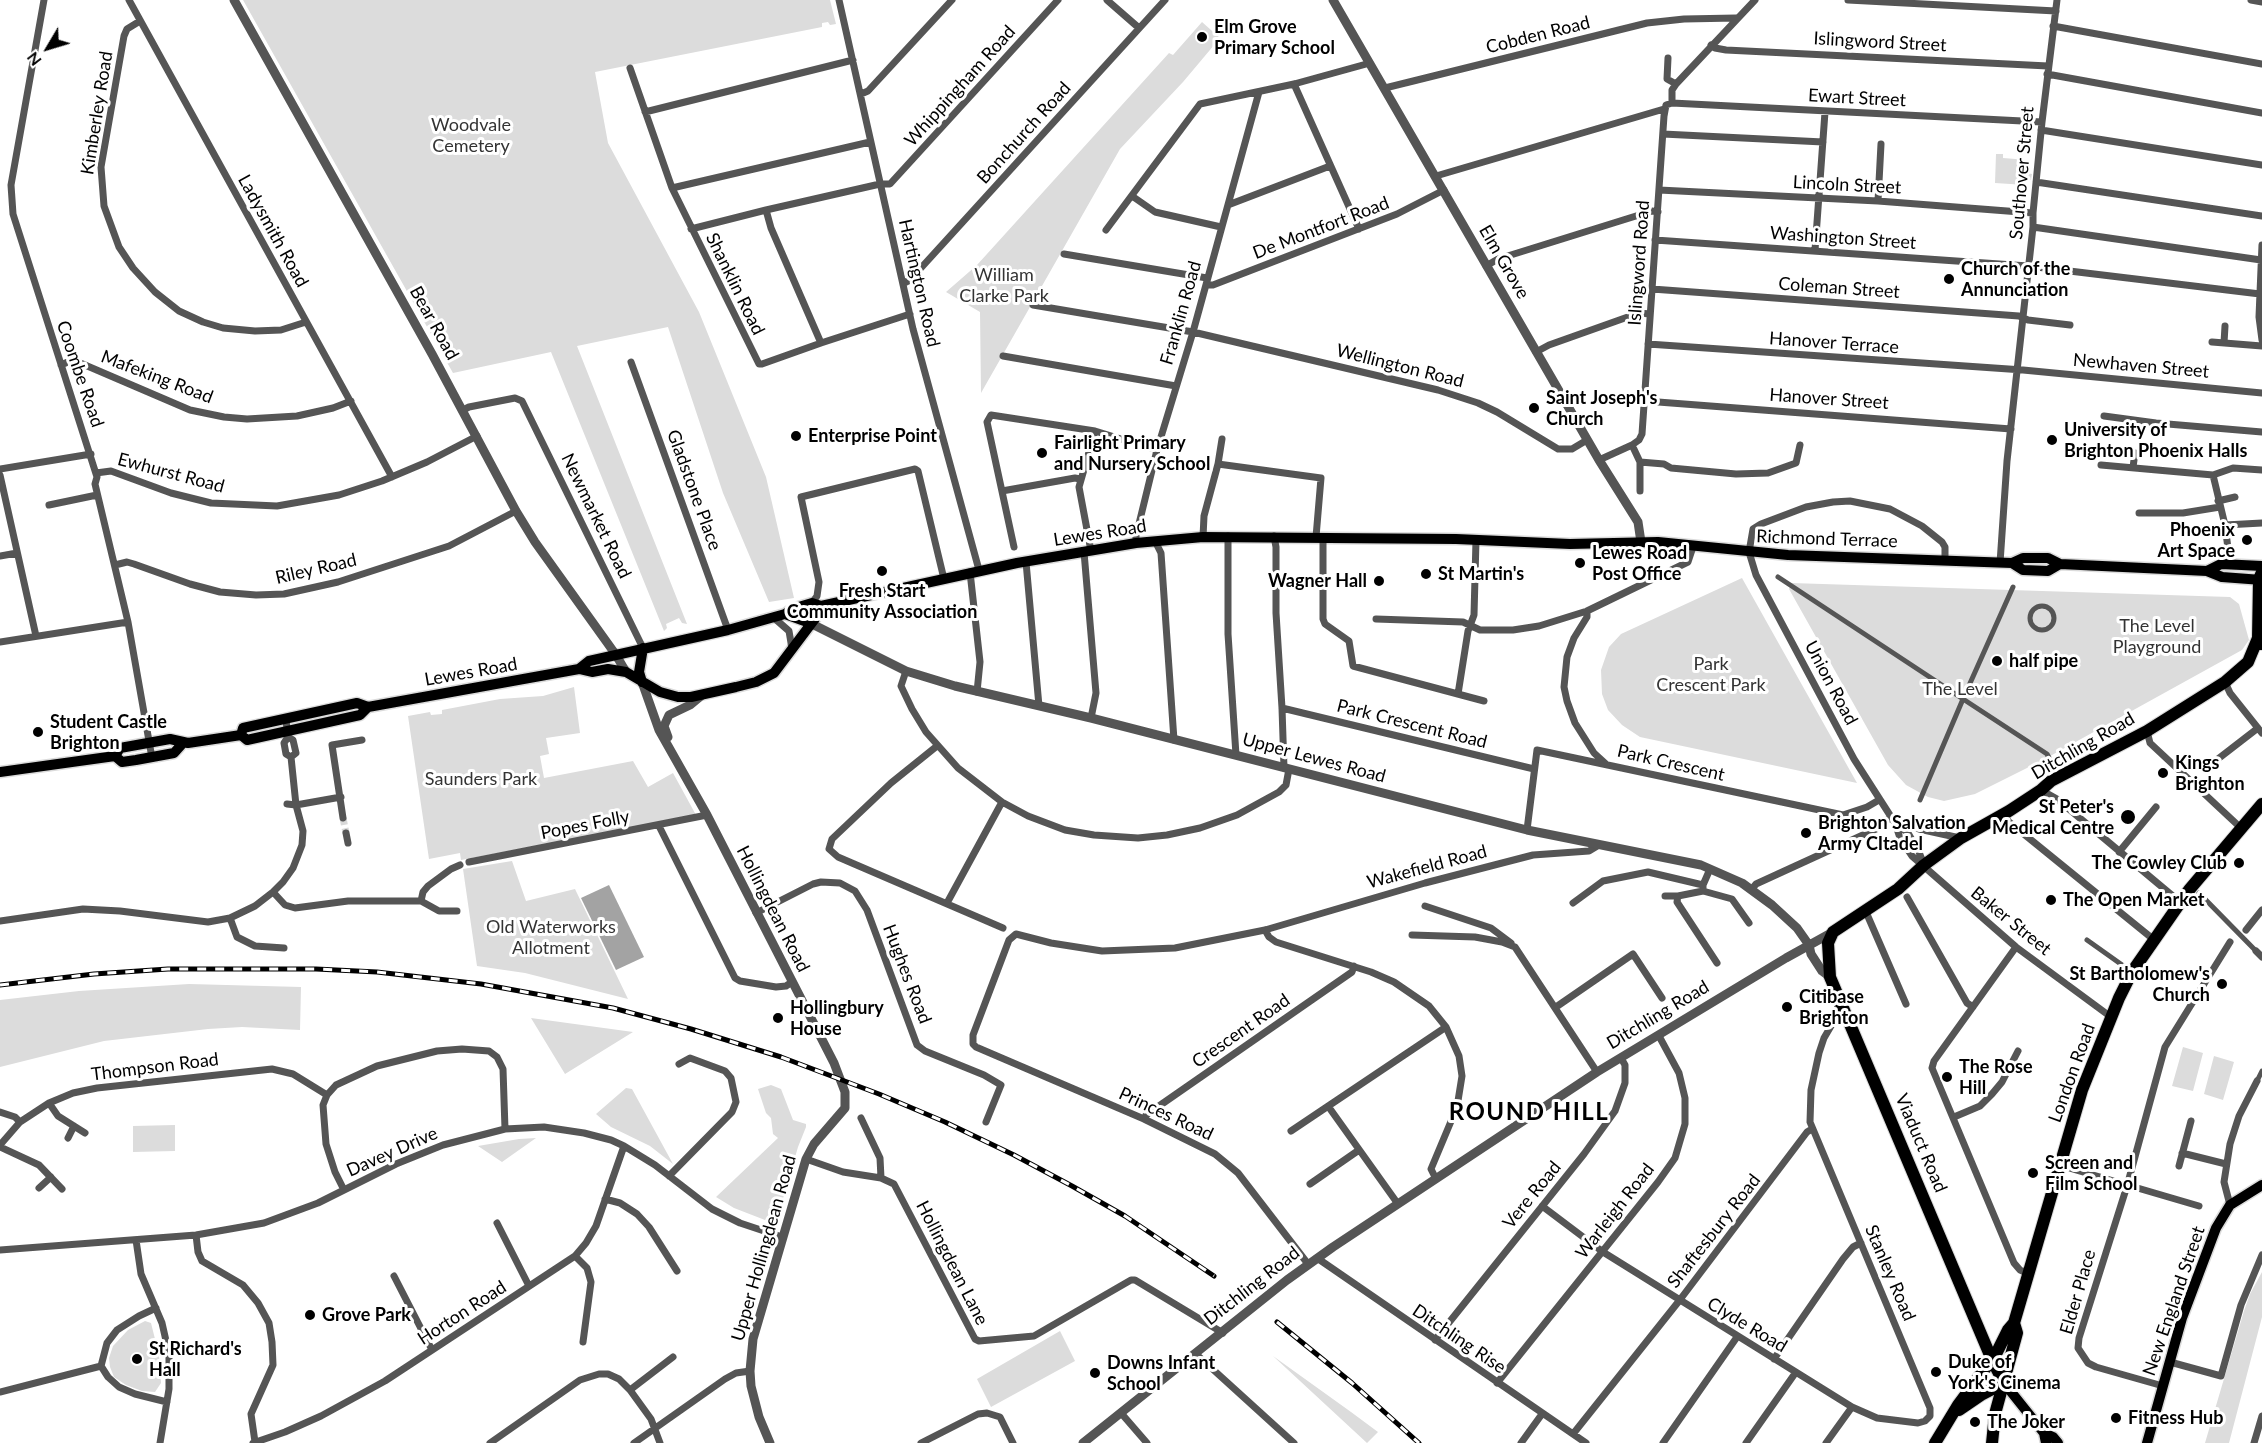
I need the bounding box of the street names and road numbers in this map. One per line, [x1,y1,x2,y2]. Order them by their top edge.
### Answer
street label: Cobden Road [1484,12,1592,58]
street label: Whippingham Road [900,21,1020,151]
street label: Islingword Street [1813,28,1947,56]
street label: Kimberley Road [77,50,117,176]
street label: Bonchurch Road [973,78,1075,188]
street label: Ewart Street [1807,85,1907,111]
street label: Southover Street [2005,106,2039,240]
street label: Ladysmith Road [233,171,313,291]
street label: Lincoln Street [1792,171,1902,199]
street label: De Montfort Road [1250,192,1392,264]
street label: Islingword Road [1624,200,1654,326]
street label: Hartington Road [894,217,944,349]
street label: Elm Grove [1474,221,1534,303]
street label: Washington Street [1769,222,1917,254]
street label: Shanklin Road [701,229,769,339]
street label: Franklin Road [1156,259,1206,367]
street label: Coleman Street [1778,273,1900,303]
street label: Bear Road [405,282,463,364]
street label: Coombe Road [52,318,108,430]
street label: Hanover Terrace [1768,328,1900,358]
street label: Wellington Road [1334,340,1466,392]
street label: Mafeking Road [98,346,216,408]
street label: Newhaven Street [2072,349,2210,383]
street label: Hanover Street [1769,384,1889,414]
street label: Gladstone Place [662,427,726,553]
street label: Ewhurst Road [115,448,227,498]
street label: Newmarket Road [556,450,636,582]
street label: Lewes Road [1052,515,1148,551]
street label: Richmond Terrace [1756,526,1898,552]
street label: Riley Road [273,549,359,589]
street label: Union Road [1800,637,1862,729]
street label: Lewes Road [423,653,519,691]
street label: Park Crescent Road [1335,695,1489,753]
street label: Ditchling Road [2028,708,2138,784]
street label: Upper Lewes Road [1240,728,1388,788]
street label: Park Crescent [1615,740,1727,786]
street label: Popes Folly [539,806,631,844]
street label: Wakefield Road [1365,841,1489,893]
street label: Hollingdean Road [732,842,814,976]
street label: Baker Street [1966,882,2056,960]
street label: Hughes Road [878,921,936,1027]
street label: Ditchling Road [1603,976,1713,1054]
street label: Crescent Road [1188,989,1294,1073]
street label: London Road [2044,1021,2100,1125]
street label: Thompson Road [90,1048,220,1086]
street label: Princes Road [1115,1083,1217,1145]
street label: Viaduct Road [1891,1090,1951,1196]
street label: Davey Drive [343,1122,441,1182]
street label: Upper Hollingdean Road [727,1152,801,1344]
street label: Vere Road [1498,1157,1566,1233]
street label: Warleigh Road [1571,1159,1659,1263]
street label: Shaftesbury Road [1663,1170,1765,1292]
street label: Hollingdean Lane [911,1197,993,1329]
street label: Stanley Road [1860,1222,1920,1324]
street label: New England Street [2138,1224,2210,1378]
street label: Ditchling Road [1200,1242,1304,1330]
street label: Elder Place [2056,1247,2100,1337]
street label: Horton Road [414,1276,510,1350]
street label: Clyde Road [1703,1293,1791,1357]
street label: Ditchling Rise [1408,1300,1510,1378]

